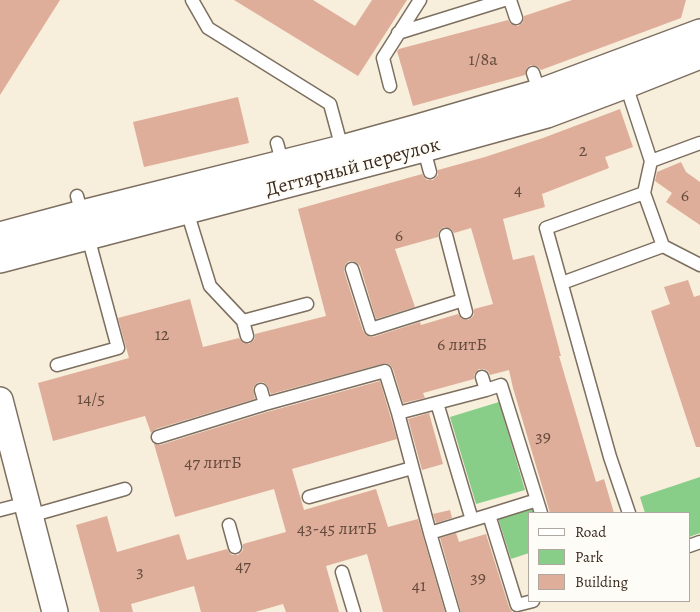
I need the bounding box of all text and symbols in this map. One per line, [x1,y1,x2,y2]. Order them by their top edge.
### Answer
house number: 1/8а [468,50,498,72]
street label: Дегтярный переулок [263,133,443,203]
house number: 2 [579,141,587,163]
house number: 4 [514,180,522,202]
house number: 6 [681,186,689,208]
house number: 6 [395,226,403,248]
house number: 12 [155,325,169,347]
house number: 6 литБ [437,335,487,357]
house number: 14/5 [77,389,105,411]
house number: 39 [535,427,551,449]
house number: 47 литБ [184,453,242,475]
legend [528,512,690,602]
house number: 43-45 литБ [297,519,377,541]
text: Road [575,522,606,542]
text: Park [575,547,603,567]
house number: 47 [235,556,251,578]
house number: 3 [136,562,144,584]
house number: 39 [470,568,486,590]
text: Building [575,572,628,592]
house number: 41 [412,576,426,598]

